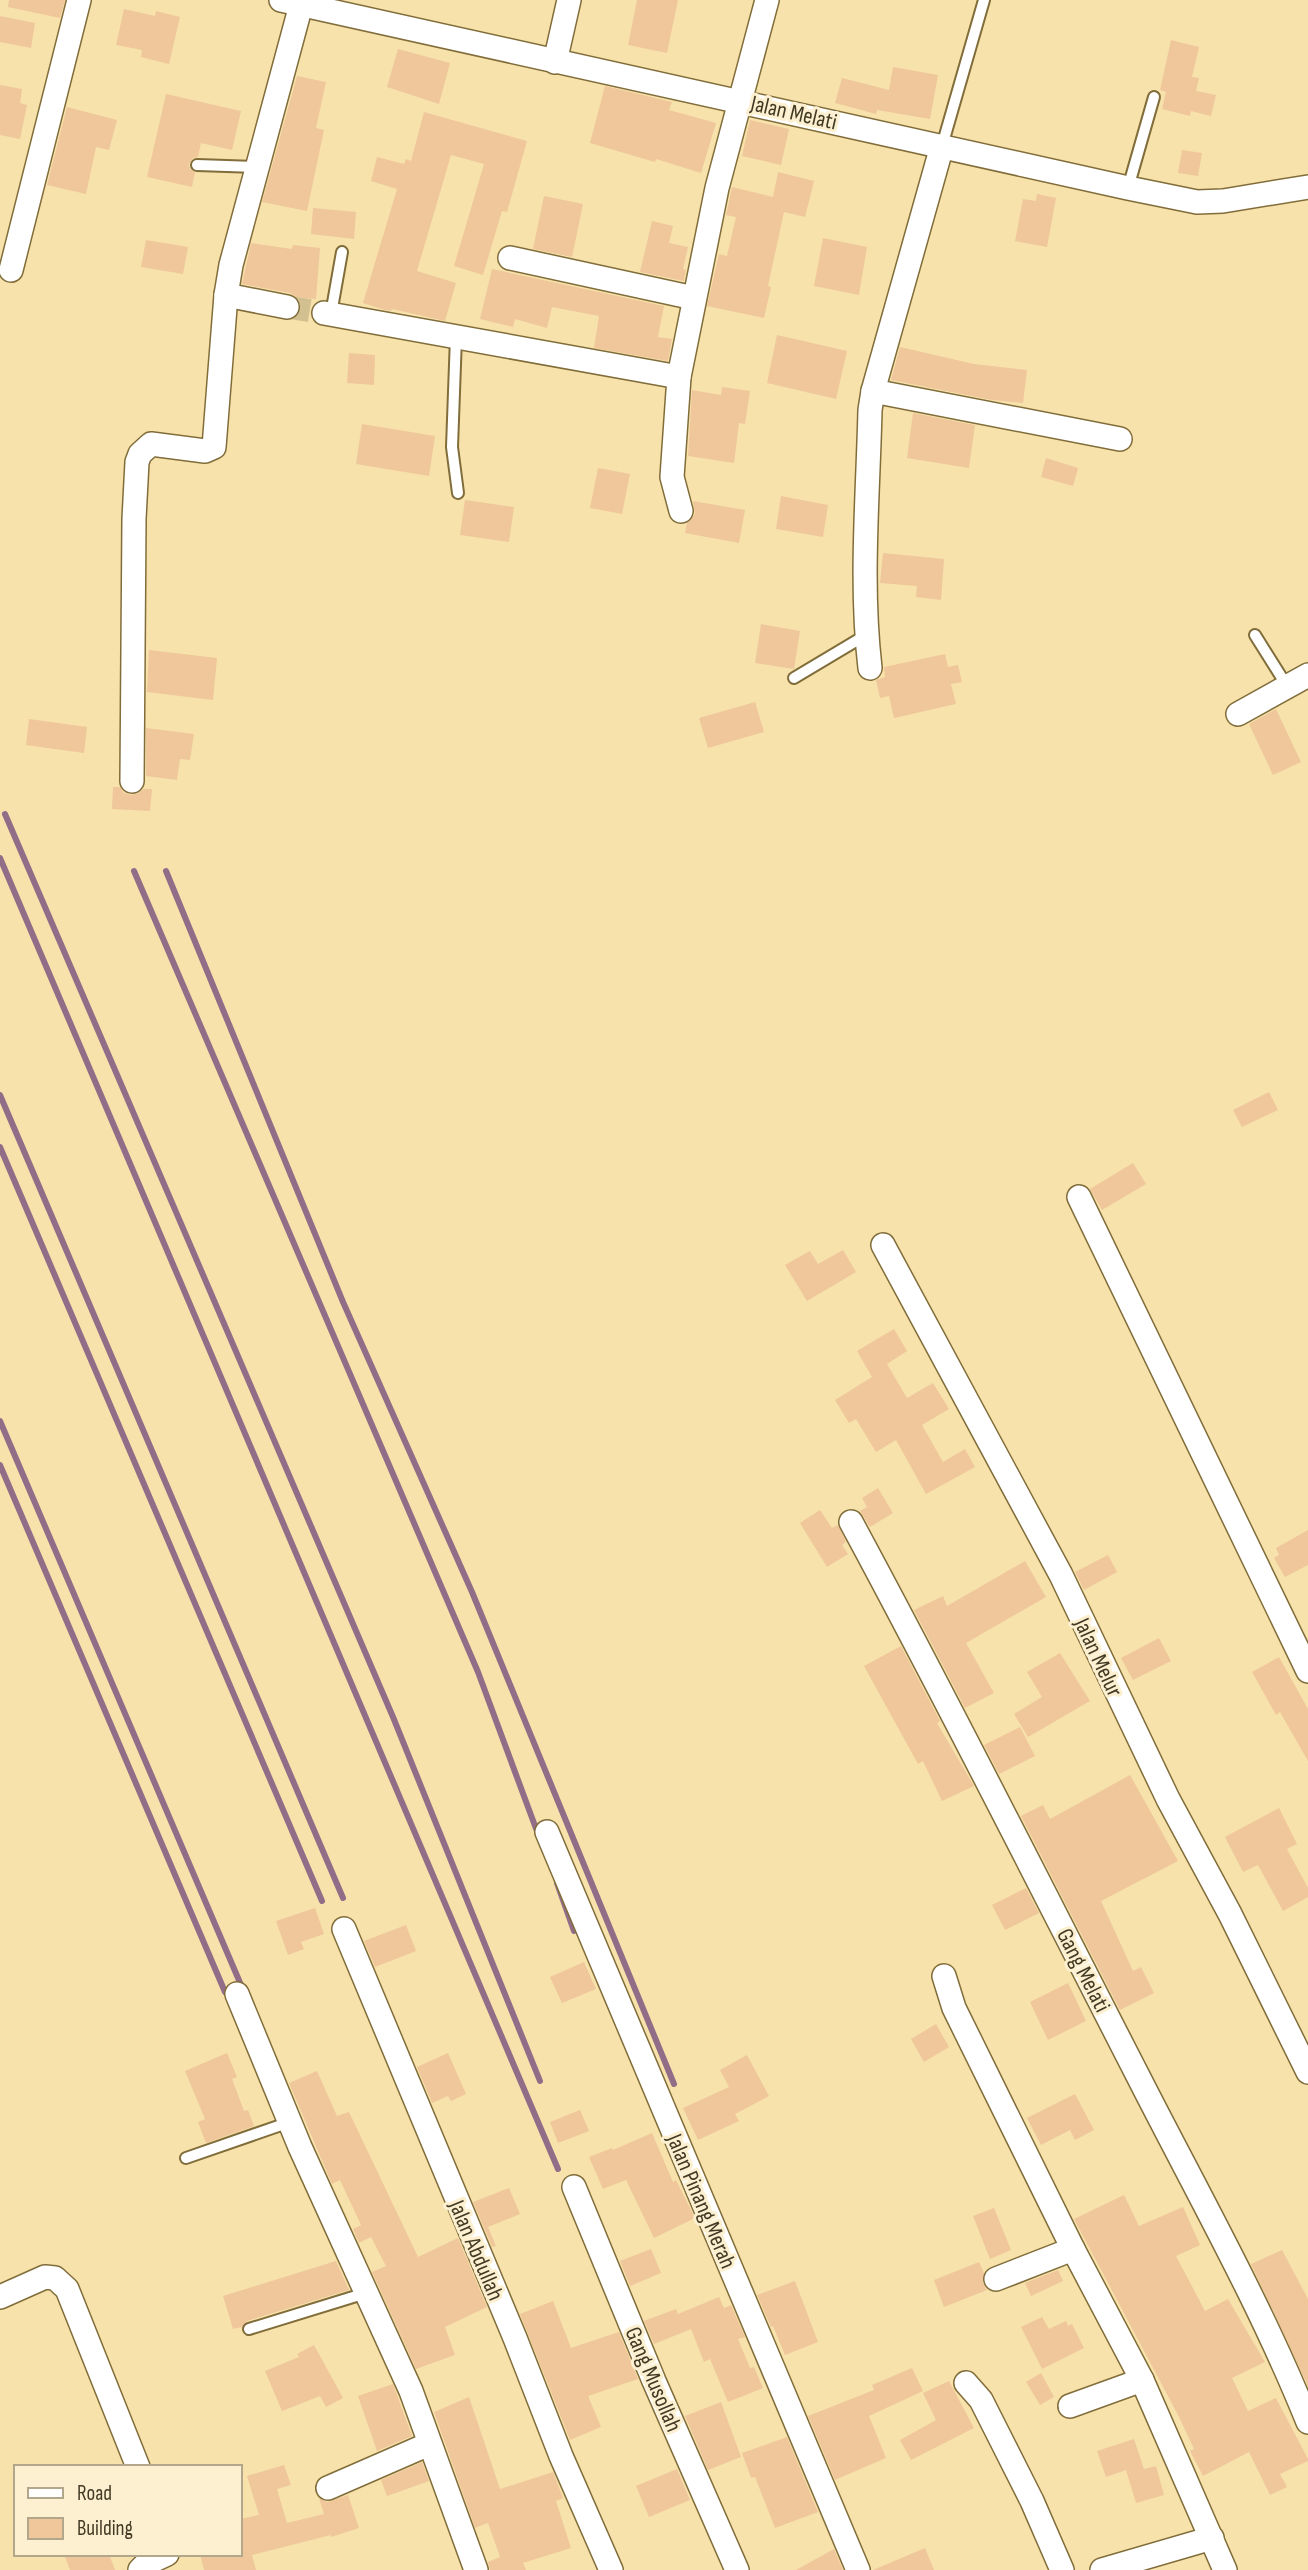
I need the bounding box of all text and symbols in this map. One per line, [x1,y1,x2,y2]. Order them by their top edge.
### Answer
street label: Jalan Melati [747,89,840,136]
street label: Jalan Melur [1067,1613,1129,1702]
street label: Gang Melati [1050,1924,1116,2017]
street label: Jalan Pinang Merah [660,2129,742,2273]
street label: Jalan Abdullah [442,2195,510,2305]
street label: Gang Musollah [618,2323,688,2436]
legend [14,2465,242,2556]
text: Road [77,2481,112,2506]
text: Building [77,2516,133,2541]

